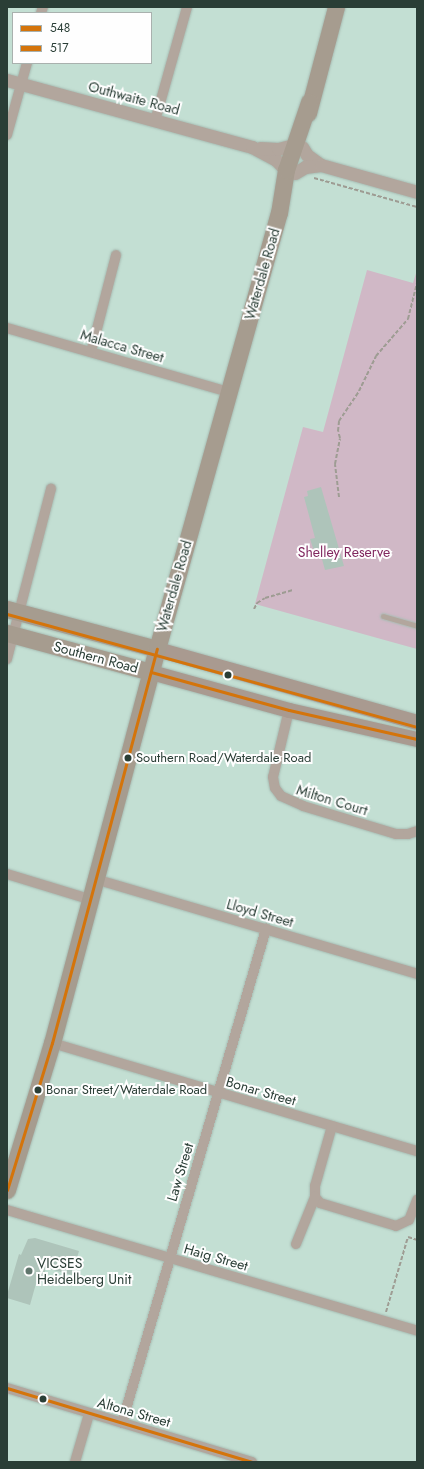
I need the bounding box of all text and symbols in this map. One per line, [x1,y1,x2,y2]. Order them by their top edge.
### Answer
legend [12,12,152,64]
text: 548 [50,19,70,37]
text: 517 [50,39,68,57]
street label: Outhwaite Road [86,78,182,118]
street label: Waterdale Road [241,226,283,322]
street label: Malacca Street [78,326,166,366]
street label: Waterdale Road [153,538,195,634]
park label: Shelley Reserve [298,544,390,560]
street label: Southern Road [52,638,140,676]
unlabelled marker [223,670,233,680]
place label: Southern Road/Waterdale Road [136,750,311,766]
marker: Southern Road/Waterdale Road [123,753,133,763]
street label: Milton Court [294,781,370,819]
street label: Lloyd Street [225,895,295,931]
street label: Bonar Street [224,1073,298,1109]
place label: Bonar Street/Waterdale Road [46,1082,207,1098]
marker: Bonar Street/Waterdale Road [33,1085,43,1095]
street label: Law Street [163,1141,197,1203]
street label: Haig Street [182,1240,250,1274]
place label: VICSES Heidelberg Unit [37,1255,131,1288]
marker: VICSES Heidelberg Unit [24,1266,34,1276]
unlabelled marker [38,1394,48,1404]
street label: Altona Street [96,1394,172,1430]

